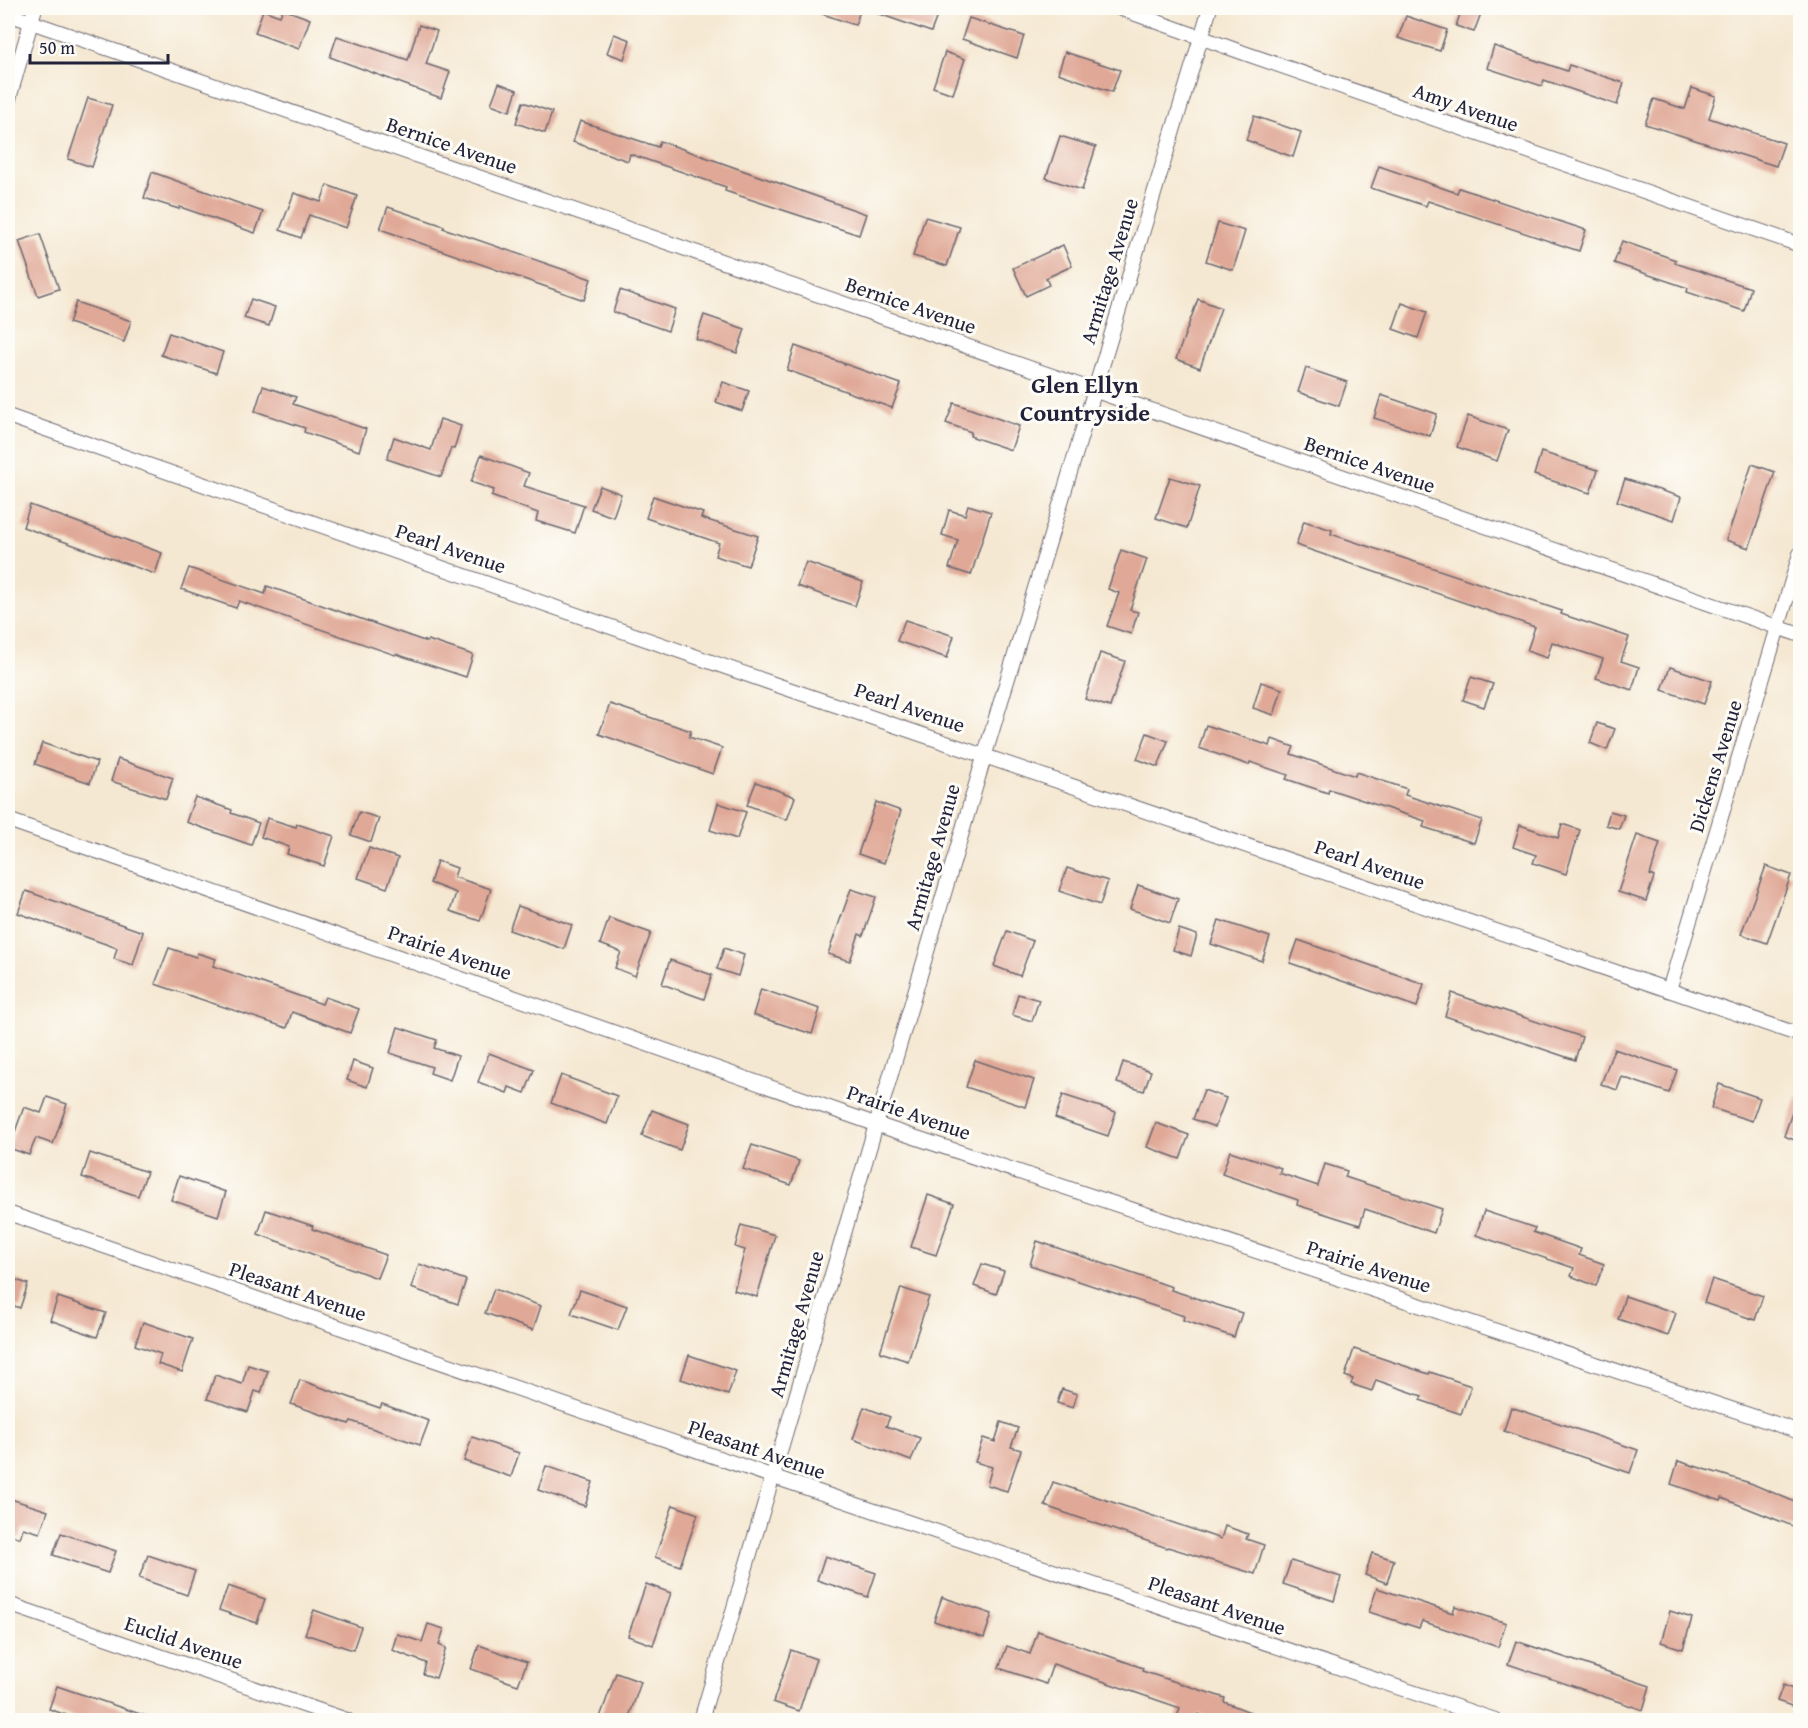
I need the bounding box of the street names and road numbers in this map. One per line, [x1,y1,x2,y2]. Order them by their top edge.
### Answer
street label: Amy Avenue [1409,75,1523,140]
street label: Bernice Avenue [382,108,522,182]
street label: Armitage Avenue [1072,194,1146,348]
street label: Bernice Avenue [841,268,981,342]
street label: Bernice Avenue [1300,427,1440,501]
street label: Pearl Avenue [392,515,510,581]
street label: Pearl Avenue [851,674,969,740]
street label: Dickens Avenue [1680,696,1750,836]
street label: Armitage Avenue [896,780,968,934]
street label: Pearl Avenue [1311,831,1429,897]
street label: Prairie Avenue [384,916,516,988]
street label: Prairie Avenue [843,1076,975,1148]
street label: Prairie Avenue [1303,1231,1435,1301]
street label: Armitage Avenue [760,1247,832,1401]
street label: Pleasant Avenue [225,1253,371,1329]
street label: Pleasant Avenue [684,1411,830,1487]
street label: Pleasant Avenue [1144,1567,1290,1643]
street label: Euclid Avenue [121,1607,247,1677]

